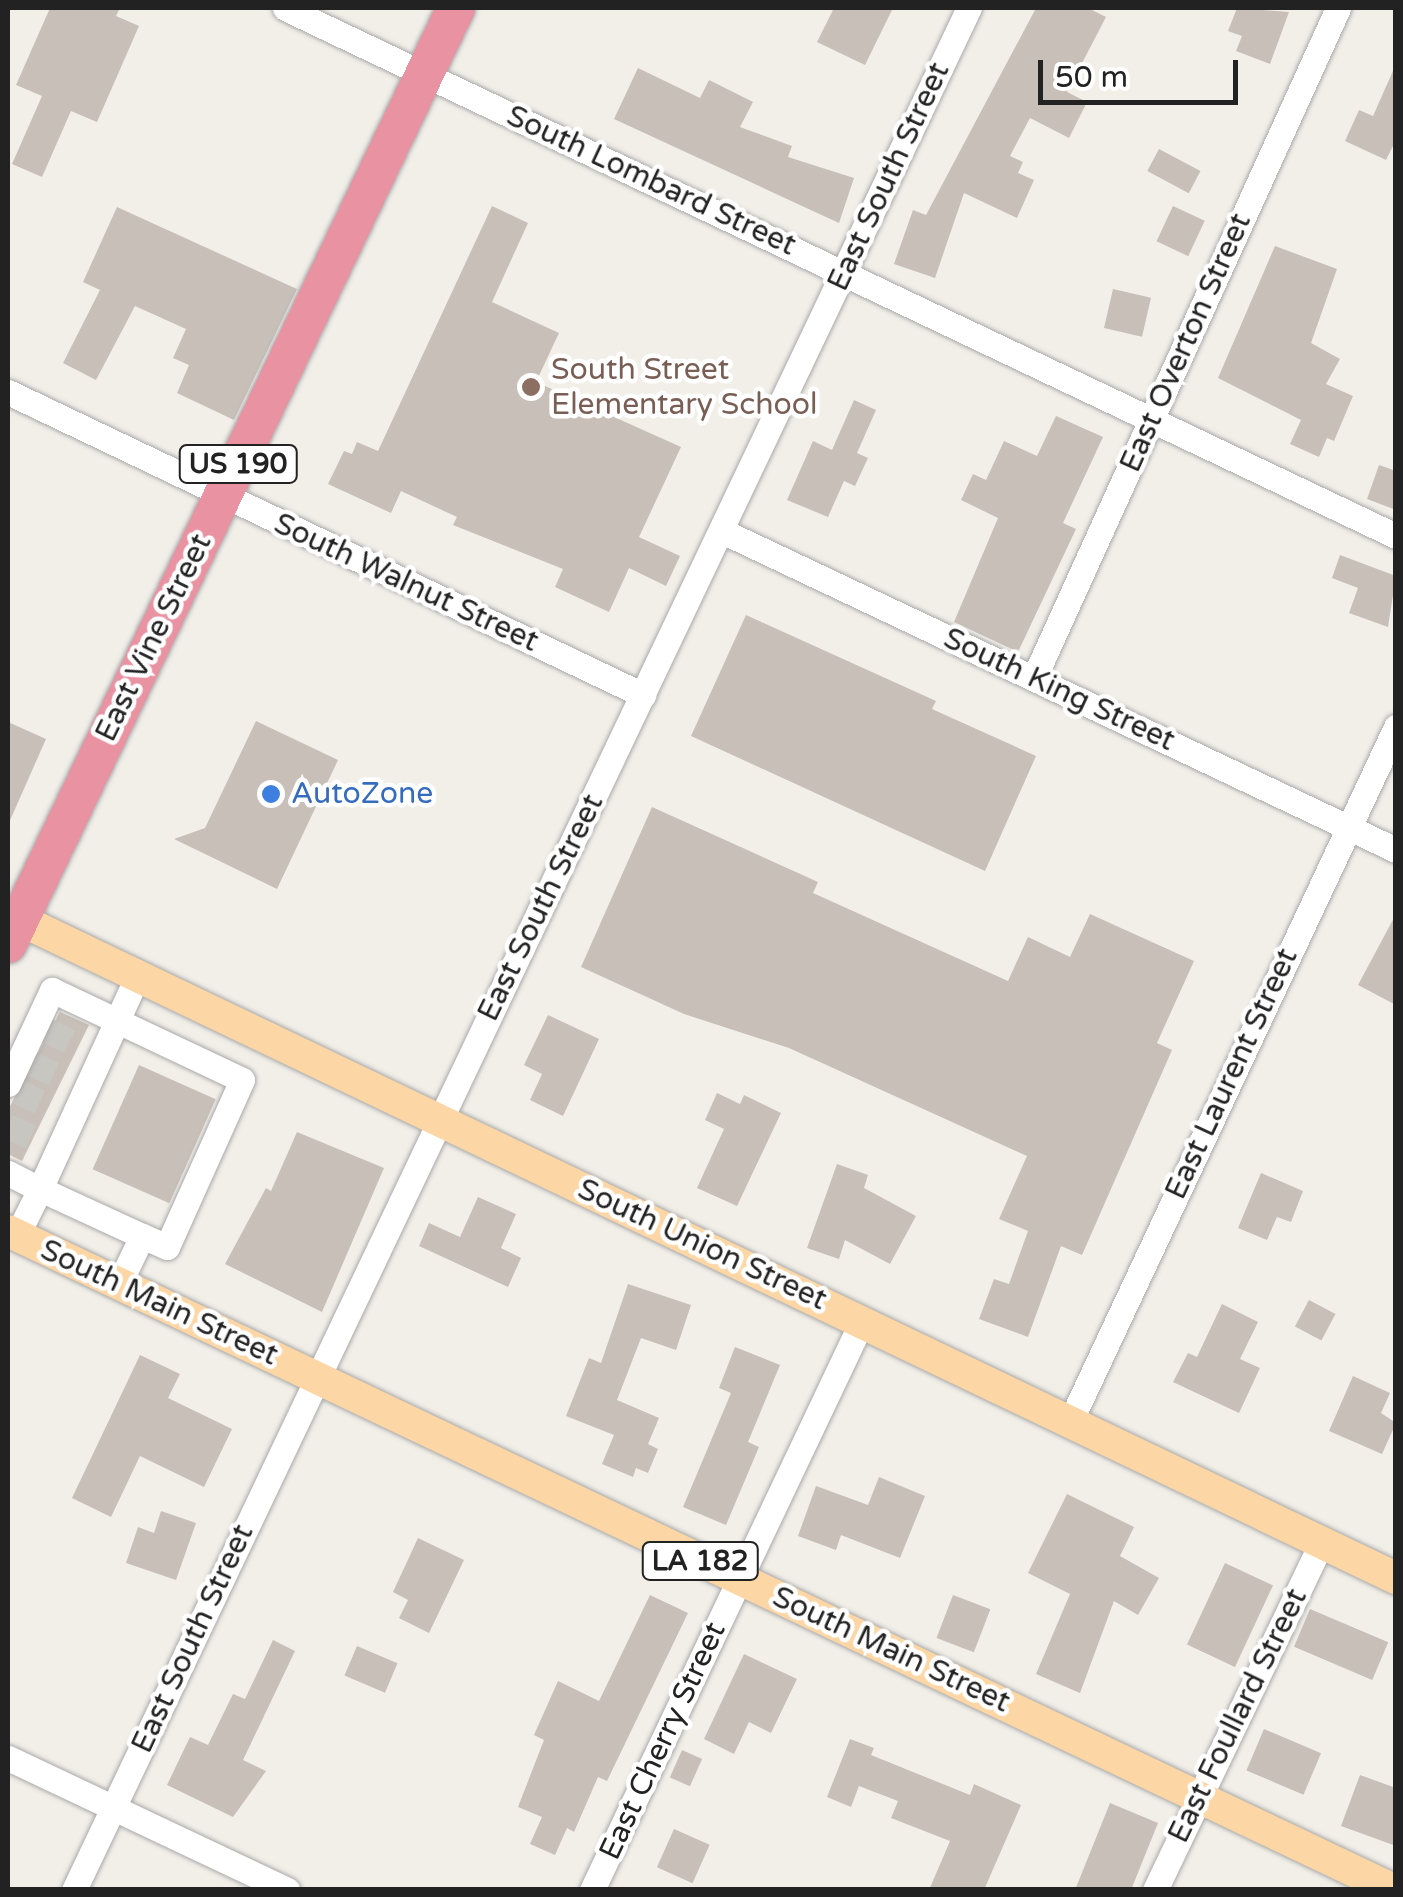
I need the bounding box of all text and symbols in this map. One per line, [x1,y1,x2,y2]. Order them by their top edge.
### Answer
scale bar [1043,40,1243,102]
street label: East South Street [820,57,958,297]
text: 50 m [1055,59,1128,96]
street label: South Lombard Street [501,98,801,264]
street label: East Overton Street [1113,208,1259,478]
place label: South Street Elementary School [551,352,817,422]
marker: South Street Elementary School [520,376,542,398]
road number: US 190 [178,441,298,487]
street label: South Walnut Street [268,506,544,660]
street label: East Vine Street [88,528,220,748]
street label: South King Street [938,621,1180,759]
place label: AutoZone [291,776,433,812]
marker: AutoZone [260,783,282,805]
street label: East South Street [471,789,611,1027]
street label: East Laurent Street [1158,943,1306,1205]
street label: South Union Street [572,1172,832,1318]
street label: South Main Street [35,1232,283,1374]
street label: East South Street [124,1519,262,1759]
road number: LA 182 [640,1538,760,1584]
street label: South Main Street [767,1579,1015,1721]
street label: East Foullard Street [1161,1583,1315,1849]
street label: East Cherry Street [592,1616,734,1866]

